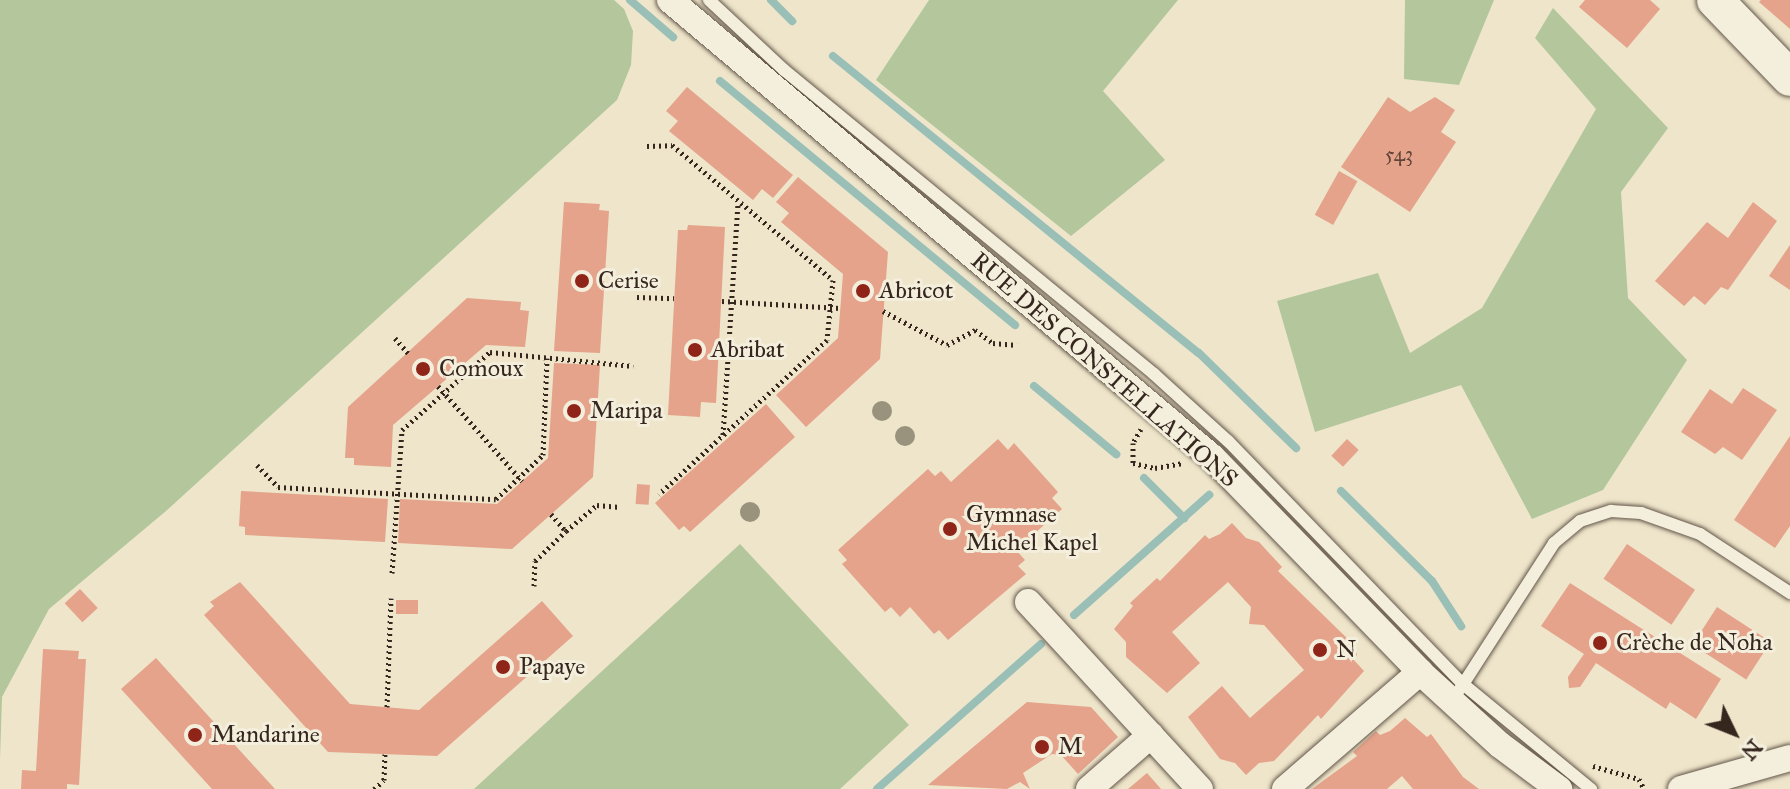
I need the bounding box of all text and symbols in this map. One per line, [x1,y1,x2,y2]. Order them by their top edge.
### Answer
house number: 543 [1385,142,1413,166]
street label: RUE DES CONSTELLATIONS [965,246,1243,494]
place label: Cerise [598,267,659,295]
marker: Cerise [573,272,591,290]
place label: Abricot [879,277,953,305]
marker: Abricot [854,282,872,300]
place label: Abribat [711,336,784,364]
marker: Abribat [686,341,704,359]
place label: Comoux [439,355,523,383]
marker: Comoux [414,360,432,378]
place label: Maripa [590,397,663,425]
marker: Maripa [565,402,583,420]
place label: Gymnase Michel Kapel [966,501,1098,557]
marker: Gymnase Michel Kapel [941,520,959,538]
place label: Crèche de Noha [1616,629,1773,657]
marker: Crèche de Noha [1591,634,1609,652]
place label: N [1336,636,1356,664]
marker: N [1311,641,1329,659]
place label: Papaye [519,653,585,681]
marker: Papaye [494,658,512,676]
north arrow [1694,693,1774,773]
place label: Mandarine [211,721,320,749]
marker: Mandarine [186,726,204,744]
place label: M [1058,733,1083,761]
text: N [1736,734,1768,766]
marker: M [1033,738,1051,756]

